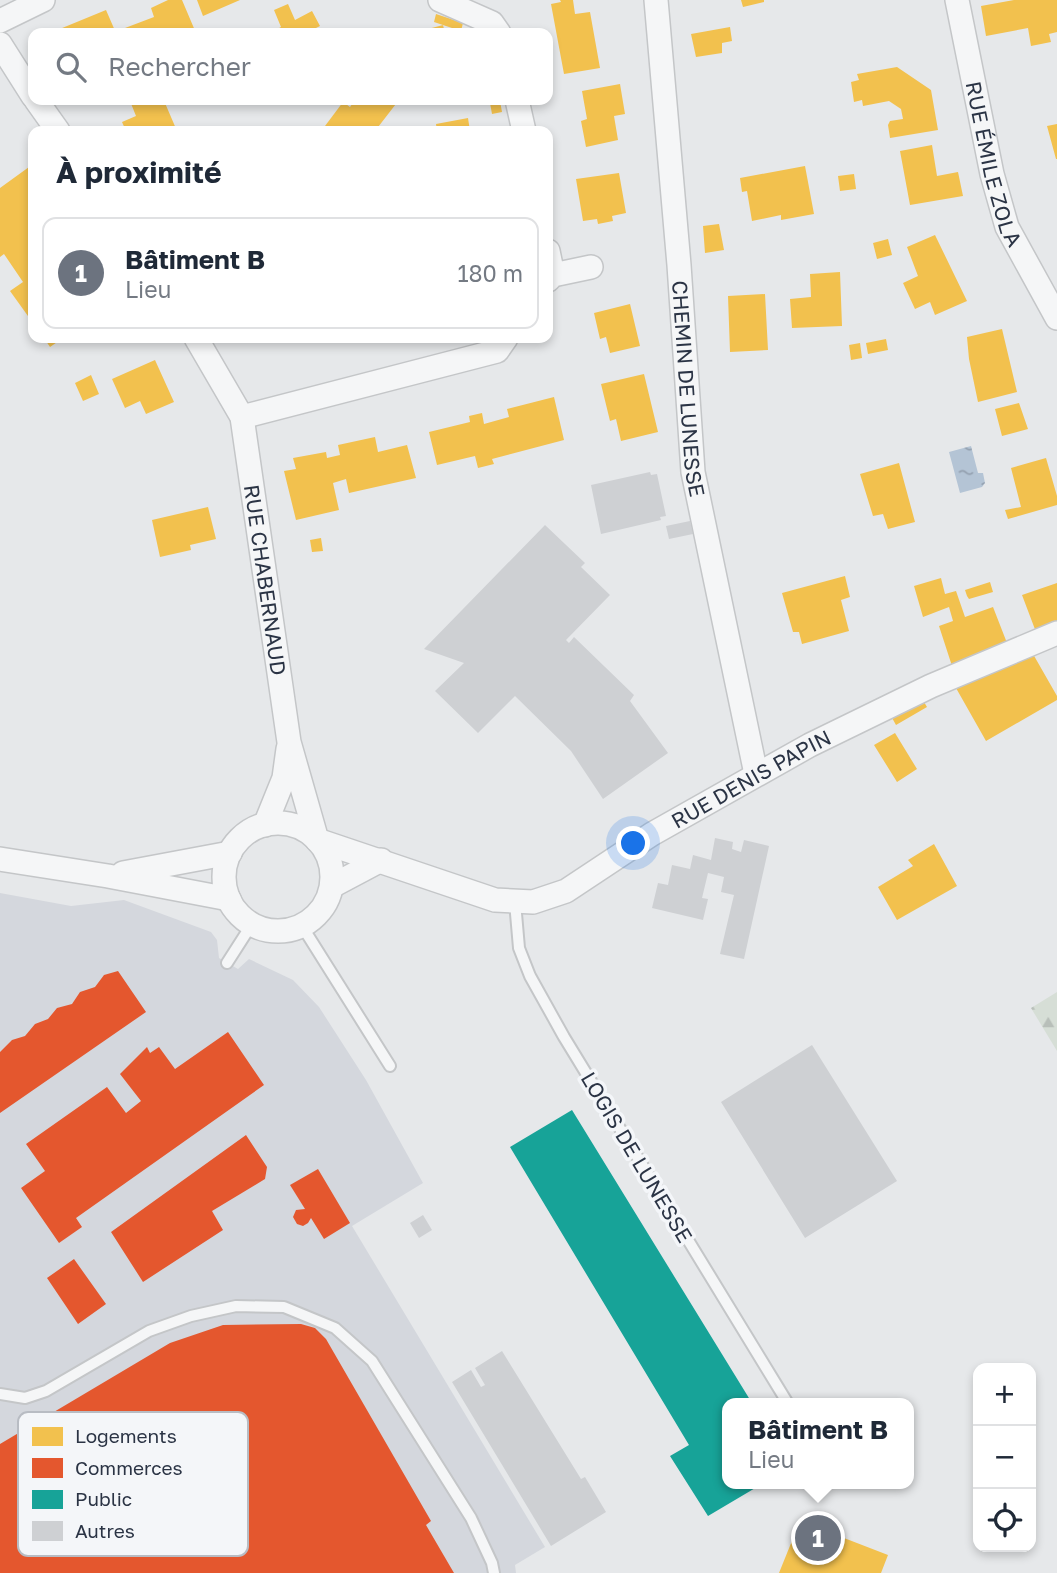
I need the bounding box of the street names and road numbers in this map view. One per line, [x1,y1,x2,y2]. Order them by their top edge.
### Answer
street label: RUE ÉMILE ZOLA [961,79,1028,251]
street label: CHEMIN DE LUNESSE [667,280,711,499]
street label: RUE CHABERNAUD [239,483,292,677]
street label: RUE DENIS PAPIN [667,724,835,834]
street label: LOGIS DE LUNESSE [576,1067,698,1247]

